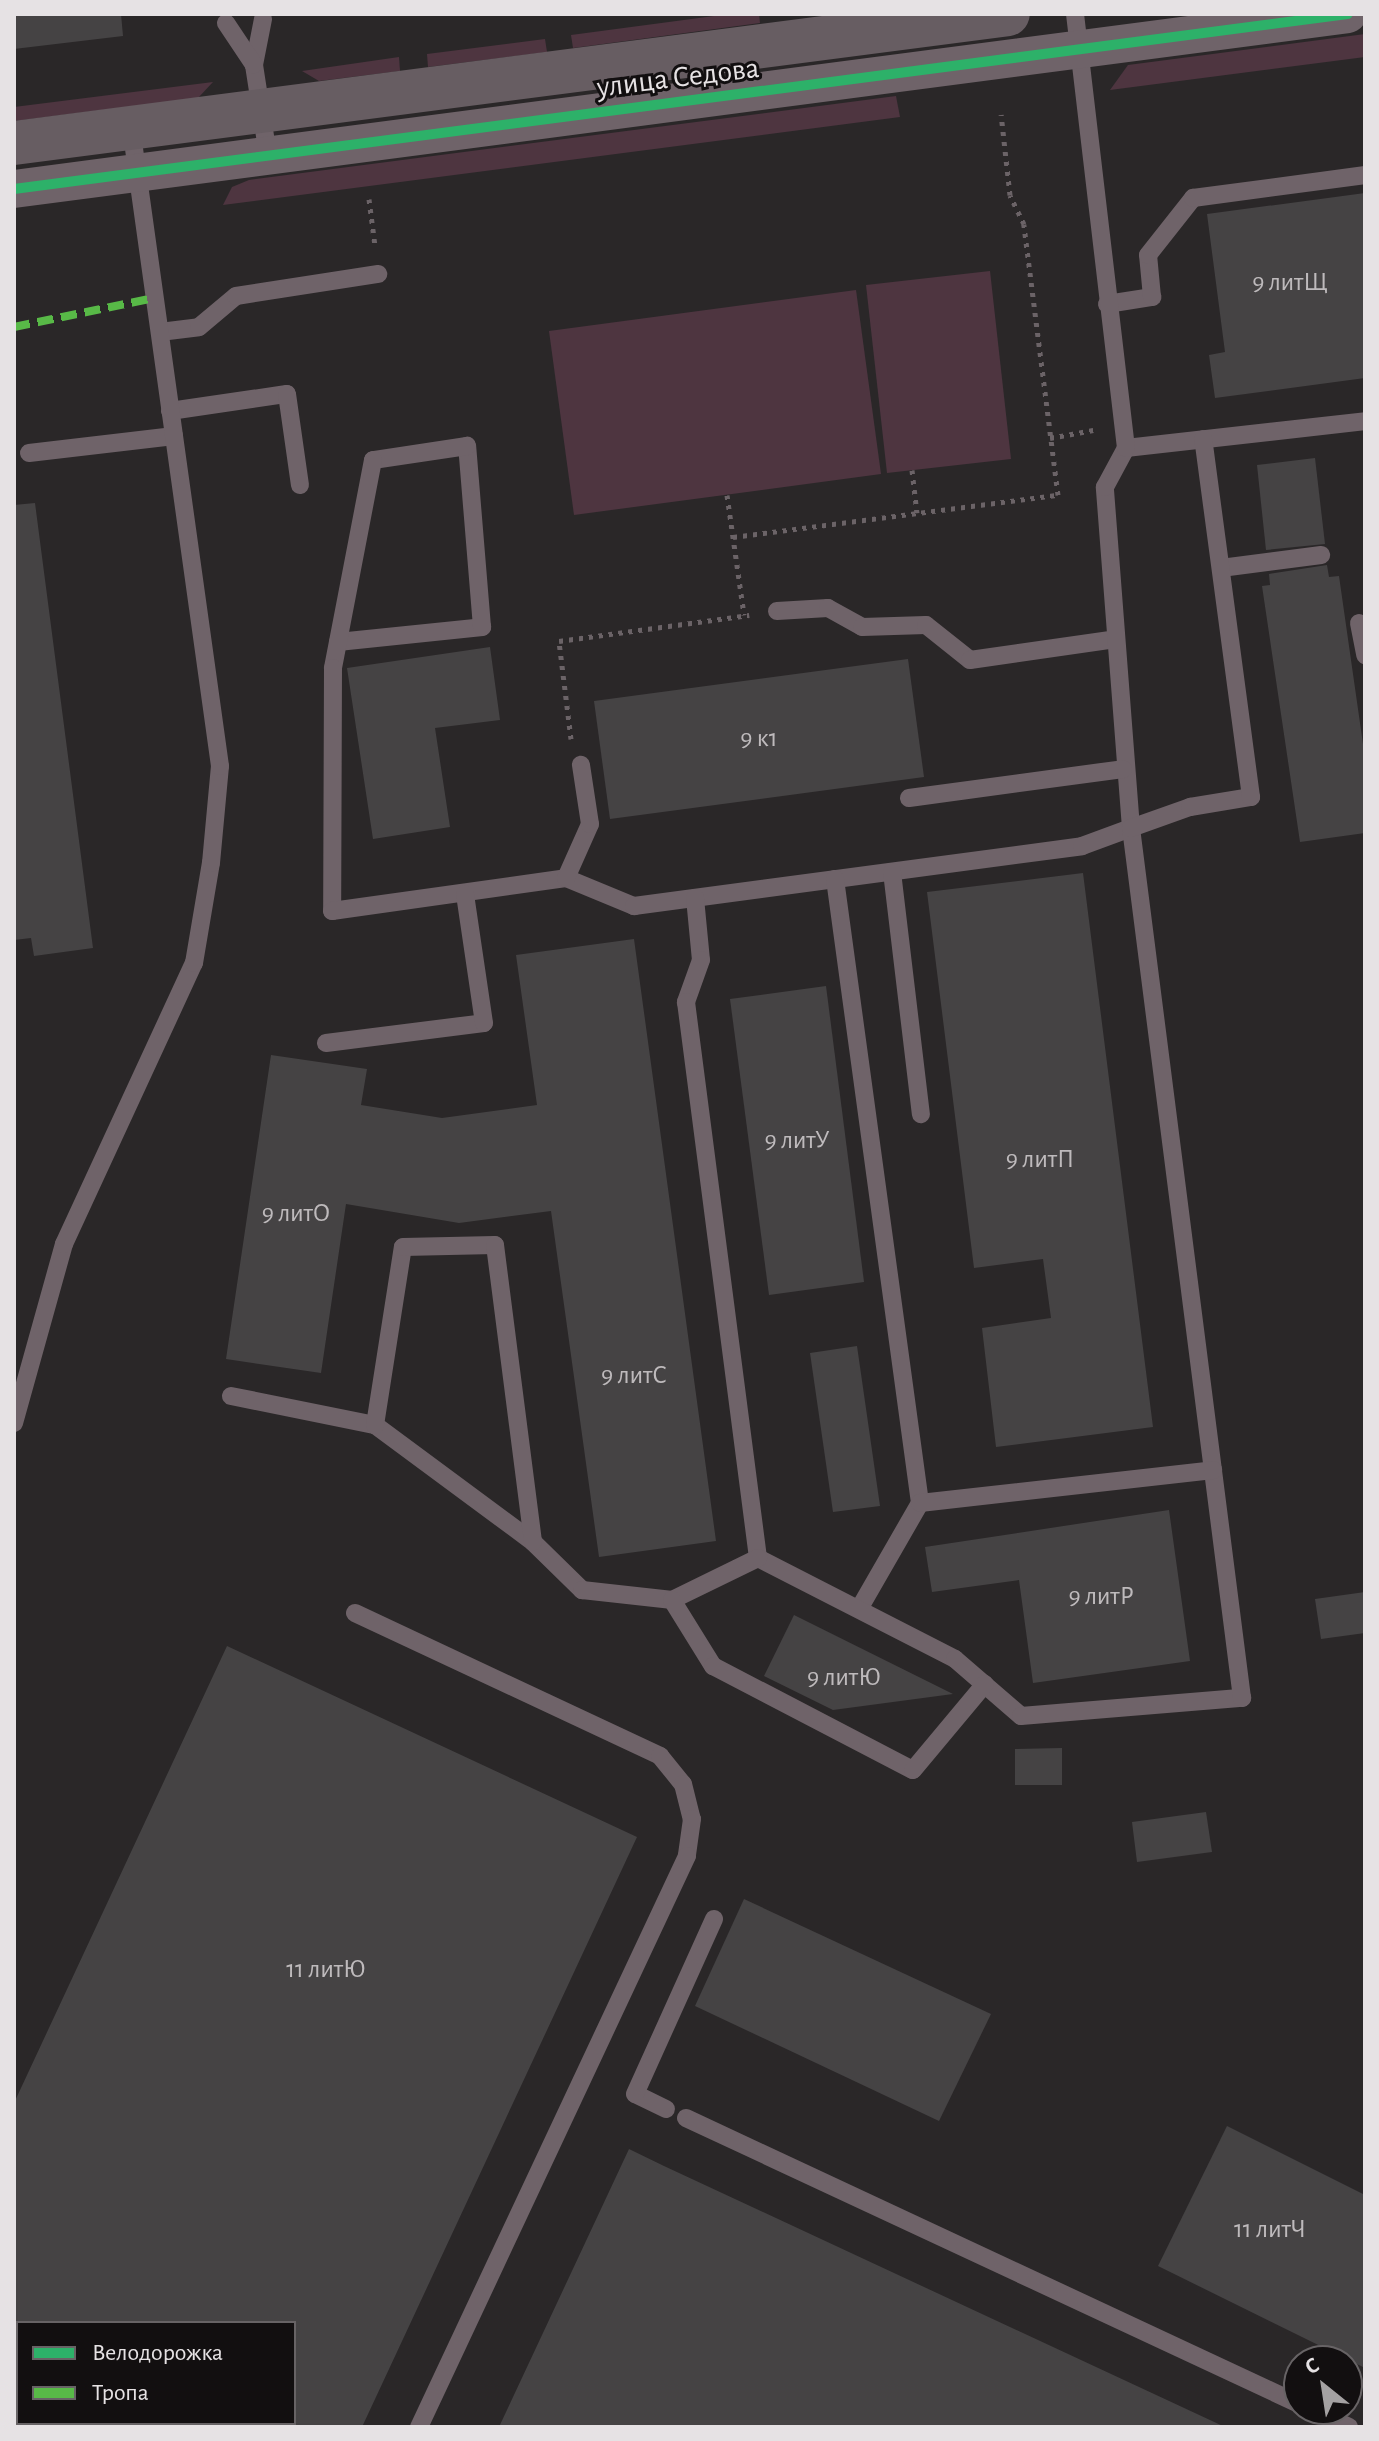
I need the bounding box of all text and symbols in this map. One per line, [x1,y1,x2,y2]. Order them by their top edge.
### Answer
street label: улица Седова [595,50,761,106]
house number: 9 литЩ [1252,267,1328,299]
house number: 9 к1 [740,723,778,755]
house number: 9 литУ [764,1125,830,1157]
house number: 9 литП [1006,1144,1074,1176]
house number: 9 литО [262,1198,330,1230]
house number: 9 литС [601,1360,667,1392]
house number: 9 литР [1068,1581,1134,1613]
house number: 9 литЮ [807,1662,881,1694]
house number: 11 литЮ [286,1954,366,1986]
house number: 11 литЧ [1234,2214,1306,2246]
legend [16,2321,296,2425]
text: Велодорожка [92,2341,223,2365]
north arrow [1283,2345,1363,2425]
text: С [1301,2353,1323,2379]
text: Тропа [92,2381,149,2405]

